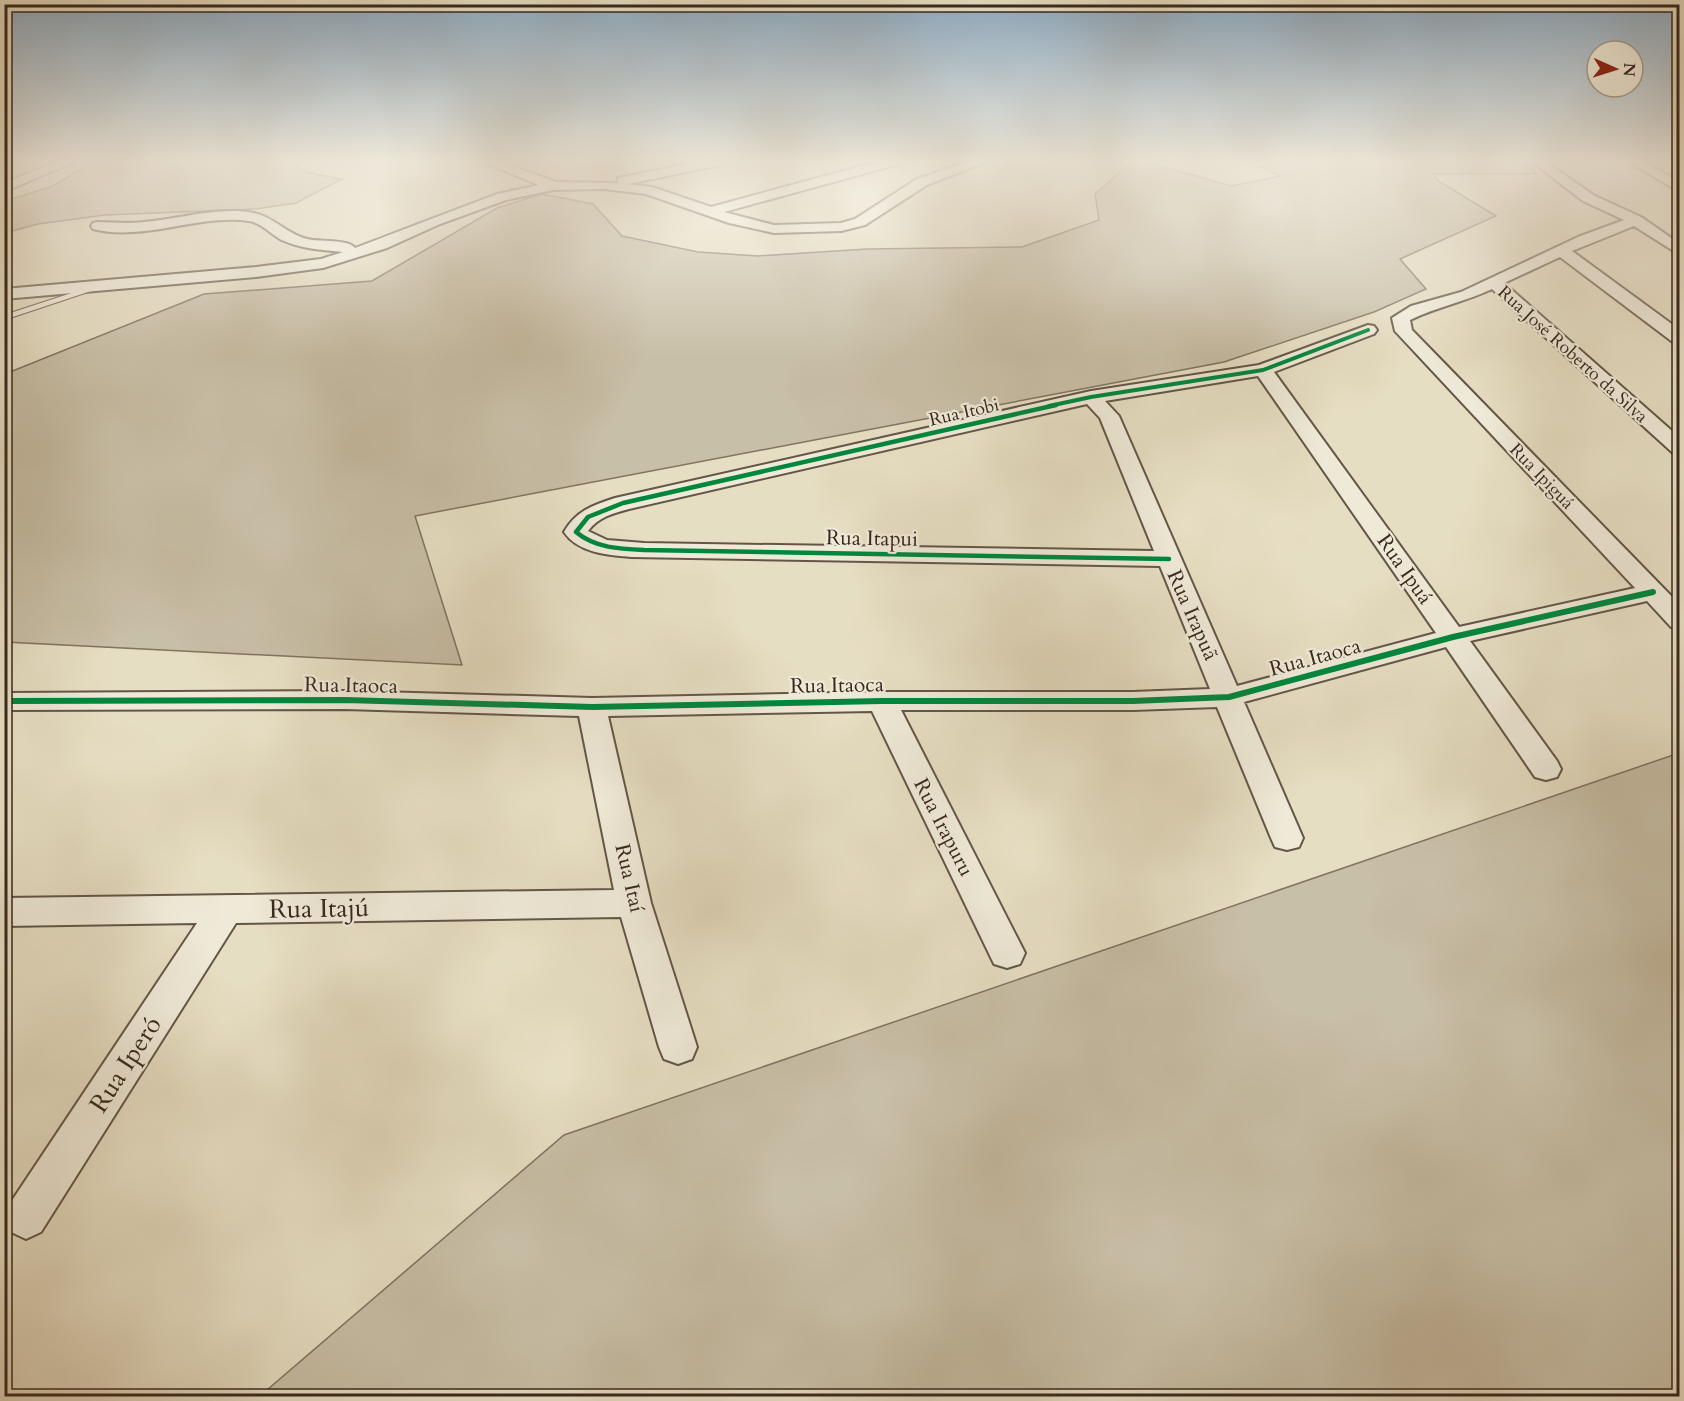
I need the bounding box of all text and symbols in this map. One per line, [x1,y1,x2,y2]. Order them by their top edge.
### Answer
north arrow [1585,39,1645,99]
text: N [1618,62,1640,77]
street label: Rua José Roberto da Silva [1492,280,1653,429]
street label: Rua Itobi [927,392,1002,433]
street label: Rua Ipiguá [1504,438,1580,515]
street label: Rua Itapui [826,523,918,554]
street label: Rua Ipuá [1370,528,1439,610]
street label: Rua Irapuã [1160,565,1225,665]
street label: Rua Itaoca [1266,631,1364,684]
street label: Rua Itaoca [304,670,398,701]
street label: Rua Itaoca [790,670,884,701]
street label: Rua Irapuru [906,773,981,881]
street label: Rua Itaí [608,841,651,915]
street label: Rua Itajú [269,890,370,927]
street label: Rua Iperó [81,1009,170,1119]

